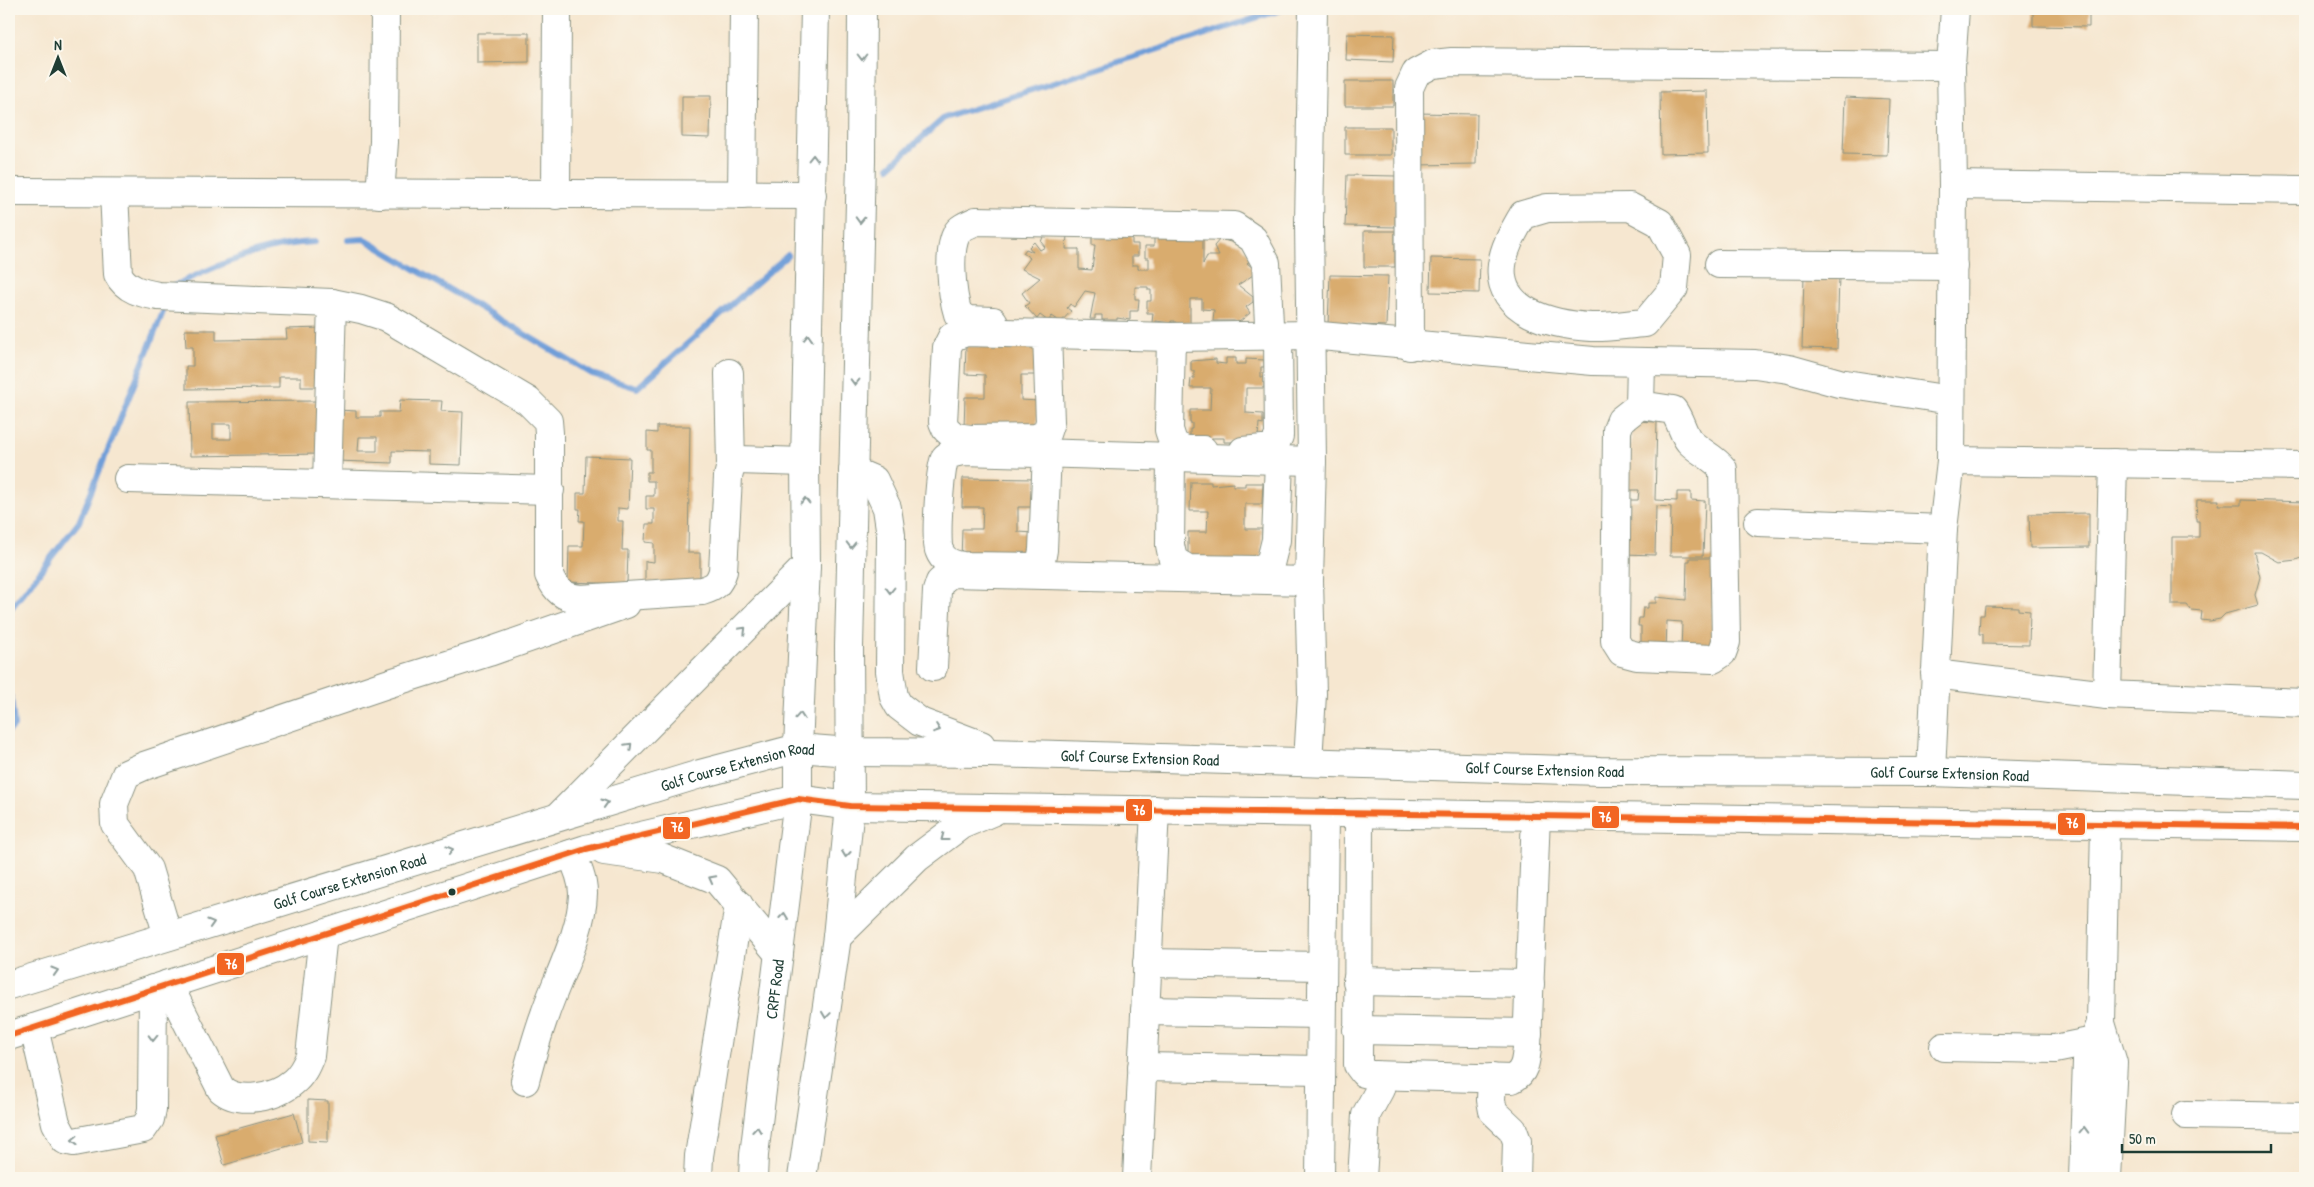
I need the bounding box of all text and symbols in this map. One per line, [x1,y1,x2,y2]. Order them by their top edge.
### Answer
north arrow [32,32,82,82]
text: N [54,35,62,54]
one-way arrow [857,54,867,62]
one-way arrow [807,154,818,162]
one-way arrow [854,216,865,224]
one-way arrow [803,334,814,342]
one-way arrow [850,379,860,387]
one-way arrow [800,497,810,504]
one-way arrow [846,542,856,549]
one-way arrow [885,586,896,594]
one-way arrow [737,627,746,636]
one-way arrow [794,711,805,719]
one-way arrow [932,723,941,733]
street label: Golf Course Extension Road [658,737,815,796]
one-way arrow [623,742,632,751]
street label: Golf Course Extension Road [1060,744,1220,771]
street label: Golf Course Extension Road [1465,756,1624,782]
street label: Golf Course Extension Road [1870,761,2029,786]
one-way arrow [601,798,609,808]
line badge: 76 [1125,798,1153,822]
text: 76 [1132,800,1146,819]
line badge: 76 [1591,805,1620,829]
text: 76 [1598,807,1612,826]
line badge: 76 [2057,812,2086,836]
text: 76 [2065,813,2079,832]
line badge: 76 [662,816,691,840]
text: 76 [670,817,684,836]
one-way arrow [941,832,950,840]
one-way arrow [445,846,454,856]
street label: Golf Course Extension Road [270,847,429,915]
one-way arrow [840,850,851,858]
one-way arrow [708,875,717,885]
unlabelled marker [447,887,457,897]
one-way arrow [778,912,789,920]
one-way arrow [206,919,214,929]
line badge: 76 [216,952,245,976]
text: 76 [224,954,238,973]
street label: CRPF Road [760,958,789,1020]
one-way arrow [51,966,59,976]
one-way arrow [821,1012,832,1020]
one-way arrow [148,1034,158,1042]
scale bar [2122,1122,2270,1154]
one-way arrow [751,1125,762,1133]
one-way arrow [2079,1125,2090,1133]
text: 50 m [2129,1128,2156,1149]
one-way arrow [71,1135,78,1145]

